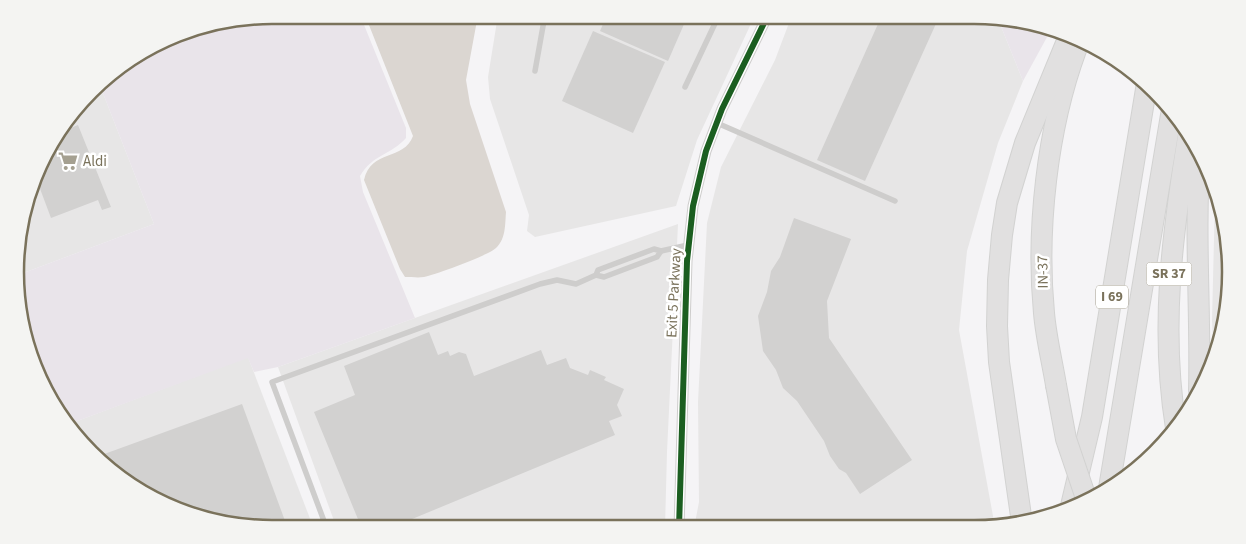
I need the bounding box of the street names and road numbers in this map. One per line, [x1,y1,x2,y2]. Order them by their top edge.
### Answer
street label: Exit 5 Parkway [661,248,687,338]
street label: IN-37 [1032,255,1054,289]
road number: SR 37 [1146,262,1192,286]
road number: I 69 [1096,286,1128,308]

